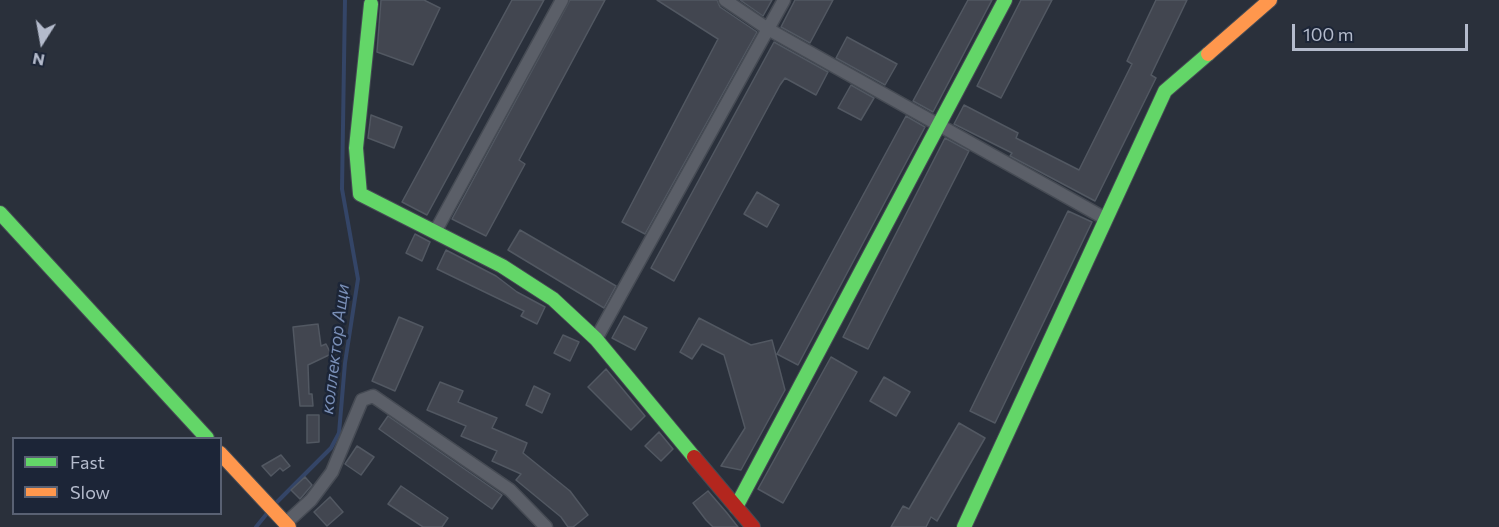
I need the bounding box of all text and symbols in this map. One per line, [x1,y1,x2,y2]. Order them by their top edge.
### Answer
north arrow [12,12,72,72]
scale bar [1295,12,1470,50]
text: 100 m [1303,23,1353,45]
text: N [31,50,46,71]
water label: коллектор Ащи [316,283,354,415]
legend [12,437,222,515]
text: Fast [70,451,105,473]
text: Slow [70,481,110,503]

